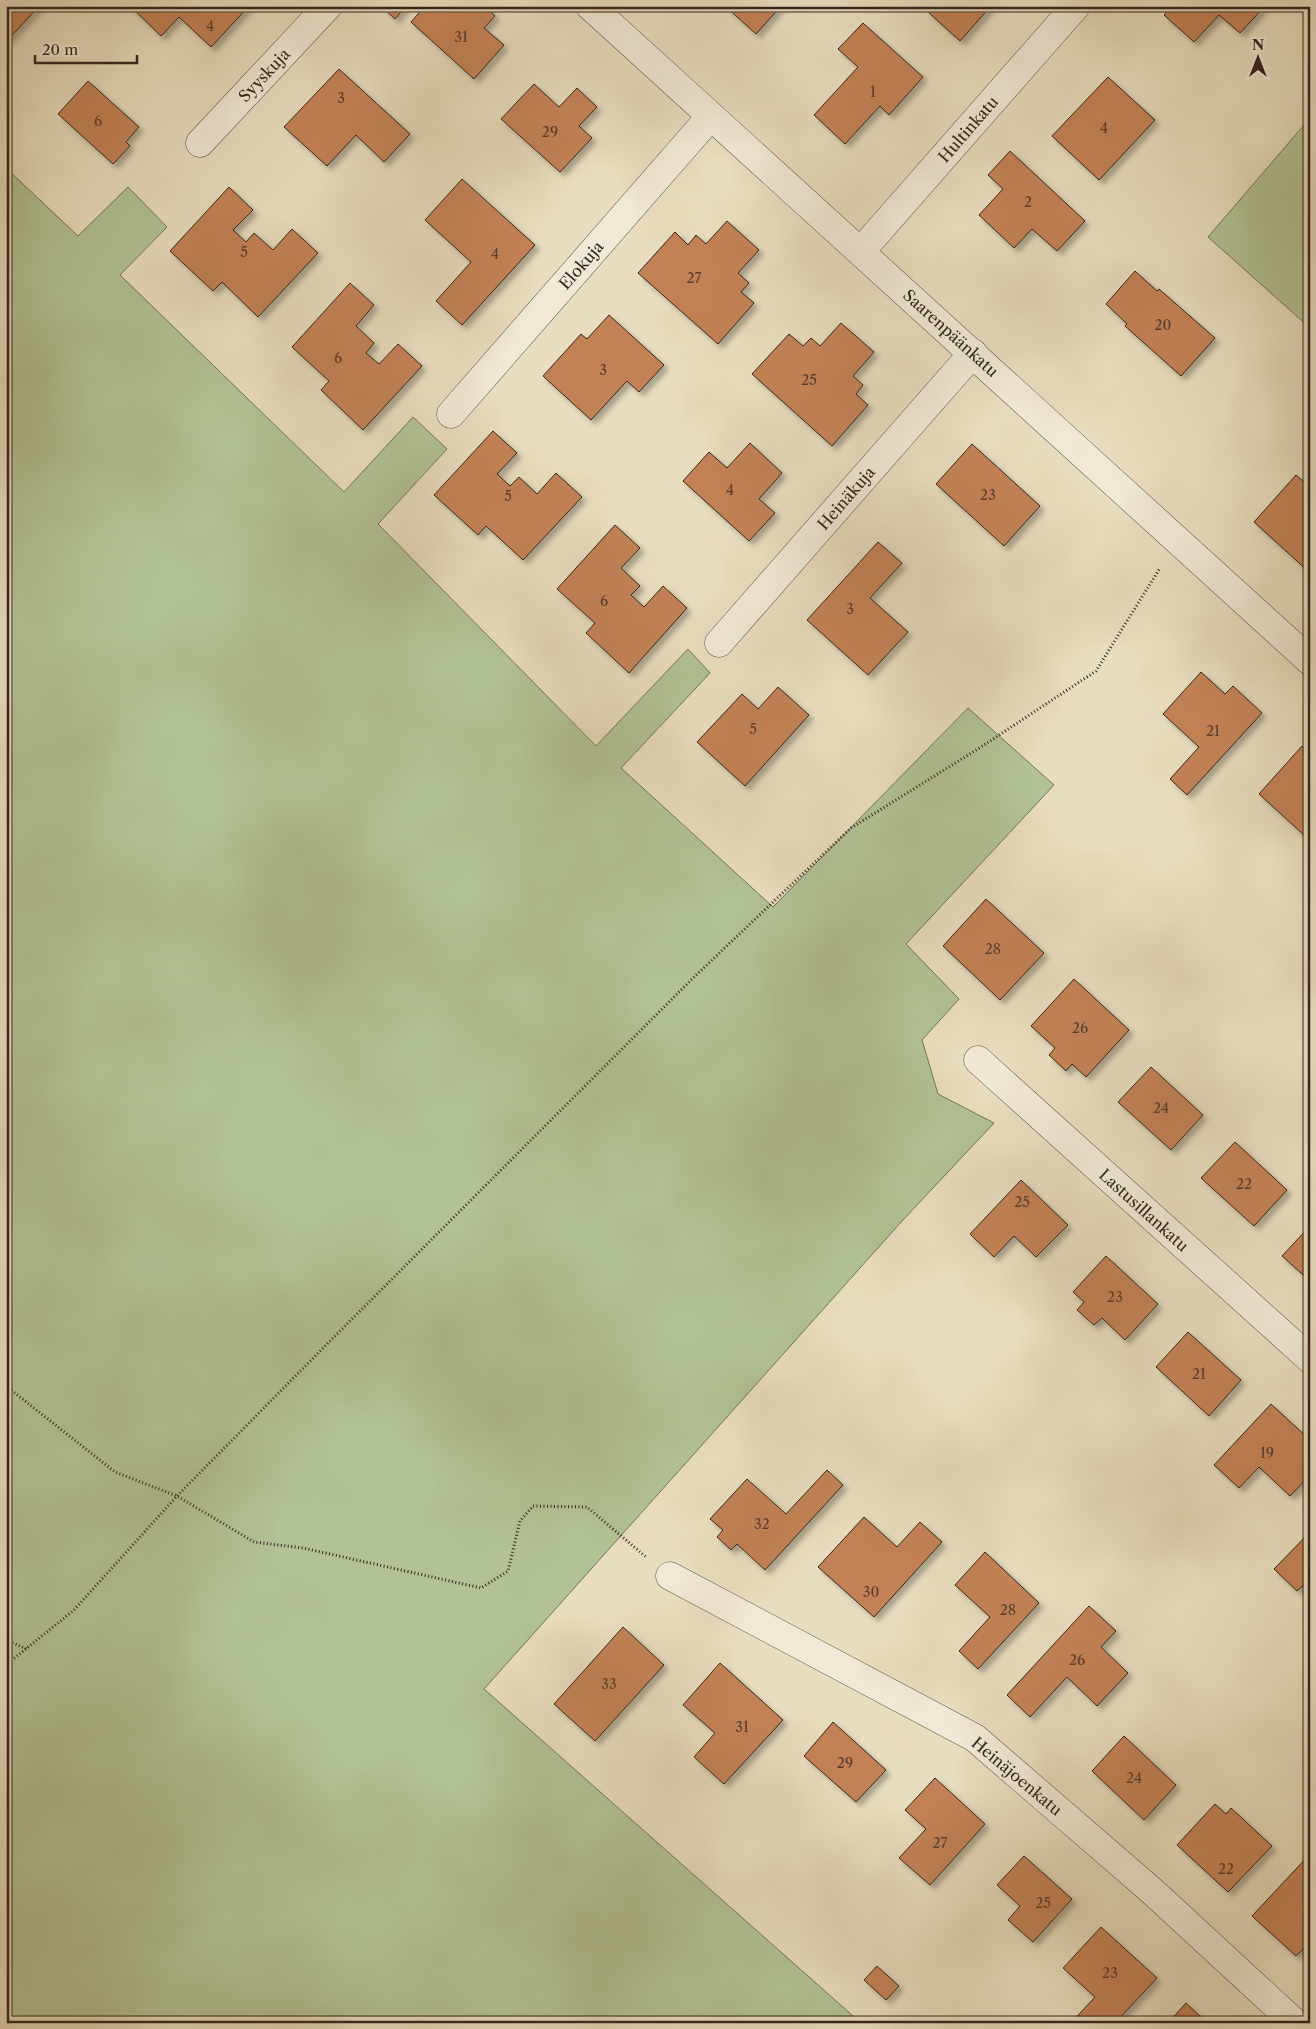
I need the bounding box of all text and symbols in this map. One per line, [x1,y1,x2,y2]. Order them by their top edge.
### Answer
house number: 4 [206,17,214,35]
house number: 31 [454,28,468,46]
scale bar [35,32,138,64]
north arrow [1234,32,1284,82]
text: N [1252,36,1264,54]
text: 20 m [42,40,78,59]
street label: Syyskuja [234,44,294,106]
house number: 1 [870,83,876,101]
house number: 3 [337,89,345,107]
street label: Hultinkatu [934,92,1002,166]
house number: 6 [94,112,102,130]
house number: 4 [1100,119,1108,137]
house number: 29 [542,123,558,141]
house number: 2 [1024,193,1032,211]
street label: Elokuja [555,236,608,293]
house number: 5 [240,243,248,261]
house number: 4 [491,245,499,263]
house number: 27 [687,269,702,287]
street label: Saarenpäänkatu [899,285,1003,381]
house number: 20 [1155,316,1172,334]
house number: 6 [334,349,342,367]
house number: 3 [599,361,607,379]
house number: 25 [801,371,817,389]
street label: Heinäkuja [813,462,879,534]
house number: 4 [726,481,734,499]
house number: 23 [980,486,996,504]
house number: 5 [504,487,512,505]
house number: 6 [600,592,608,610]
house number: 3 [846,600,854,618]
house number: 5 [749,720,757,738]
house number: 21 [1206,722,1220,740]
house number: 28 [985,940,1001,958]
house number: 26 [1072,1019,1088,1037]
house number: 24 [1153,1099,1169,1117]
street label: Lastusillankatu [1095,1164,1193,1256]
house number: 22 [1236,1175,1252,1193]
house number: 25 [1014,1193,1030,1211]
house number: 23 [1107,1288,1123,1306]
house number: 21 [1192,1365,1206,1383]
house number: 19 [1260,1444,1274,1462]
house number: 32 [754,1515,770,1533]
house number: 30 [863,1583,879,1601]
house number: 28 [1000,1601,1016,1619]
house number: 26 [1069,1651,1085,1669]
house number: 33 [601,1675,617,1693]
house number: 31 [735,1718,749,1736]
street label: Heinäjoenkatu [968,1732,1066,1820]
house number: 29 [837,1754,853,1772]
house number: 24 [1126,1769,1142,1787]
house number: 27 [933,1834,948,1852]
house number: 22 [1218,1860,1234,1878]
house number: 25 [1035,1894,1051,1912]
house number: 23 [1102,1964,1118,1982]

